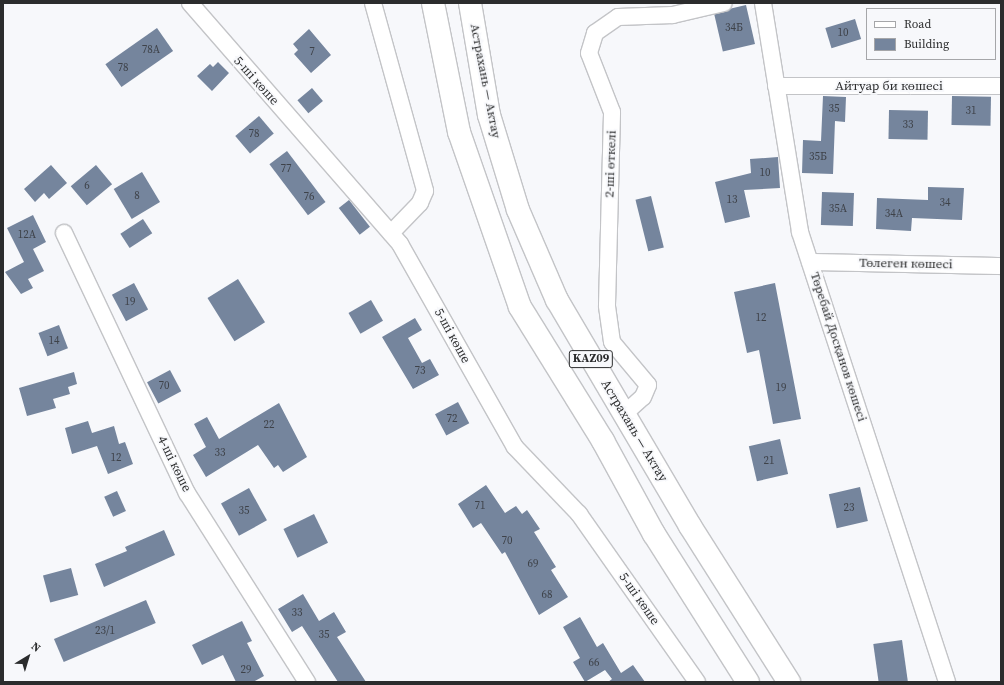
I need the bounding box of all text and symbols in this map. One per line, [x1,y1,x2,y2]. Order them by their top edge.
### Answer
legend [866,8,996,60]
text: Road [904,16,931,32]
house number: 34Б [725,21,743,35]
street label: Астрахань — Актау [466,23,504,139]
house number: 10 [838,26,848,40]
text: Building [904,36,949,52]
house number: 78А [142,43,160,57]
house number: 7 [309,45,315,59]
street label: 5-шi көше [230,53,282,109]
house number: 78 [118,61,128,75]
street label: Айтуар би көшесі [835,78,943,94]
house number: 35 [829,102,839,116]
house number: 31 [966,104,976,118]
house number: 33 [903,118,913,132]
house number: 78 [249,127,259,141]
street label: 2-ші өткелі [602,130,620,198]
house number: 35Б [809,150,827,164]
house number: 77 [281,162,291,176]
house number: 10 [760,166,770,180]
house number: 6 [84,179,90,193]
house number: 8 [134,189,140,203]
house number: 76 [304,190,314,204]
house number: 13 [727,193,737,207]
house number: 34 [940,196,950,210]
house number: 35А [829,202,847,216]
house number: 34А [885,207,903,221]
house number: 12А [18,228,36,242]
street label: Төлеген көшесі [859,255,953,273]
street label: Төребай Досқанов көшесі [806,270,870,424]
house number: 19 [125,295,135,309]
street label: 5-шi көше [431,306,473,366]
house number: 12 [756,311,766,325]
house number: 14 [49,334,59,348]
road number: KAZ09 [568,349,614,369]
house number: 73 [415,364,425,378]
street label: Астрахань — Актау [597,377,671,485]
house number: 70 [159,379,169,393]
house number: 19 [776,381,786,395]
house number: 72 [447,412,457,426]
house number: 22 [264,418,274,432]
street label: 4-шi көше [154,433,194,495]
house number: 33 [215,446,225,460]
house number: 12 [111,451,121,465]
house number: 21 [764,454,774,468]
house number: 71 [475,499,485,513]
house number: 23 [844,501,854,515]
house number: 35 [239,504,249,518]
house number: 70 [502,534,512,548]
house number: 69 [528,557,538,571]
street label: 5-шi көше [615,570,663,628]
house number: 68 [542,588,552,602]
house number: 33 [292,606,302,620]
house number: 23/1 [95,624,115,638]
house number: 35 [319,628,329,642]
north arrow [8,637,48,677]
text: N [28,639,43,656]
house number: 66 [589,656,599,670]
house number: 29 [241,663,251,677]

